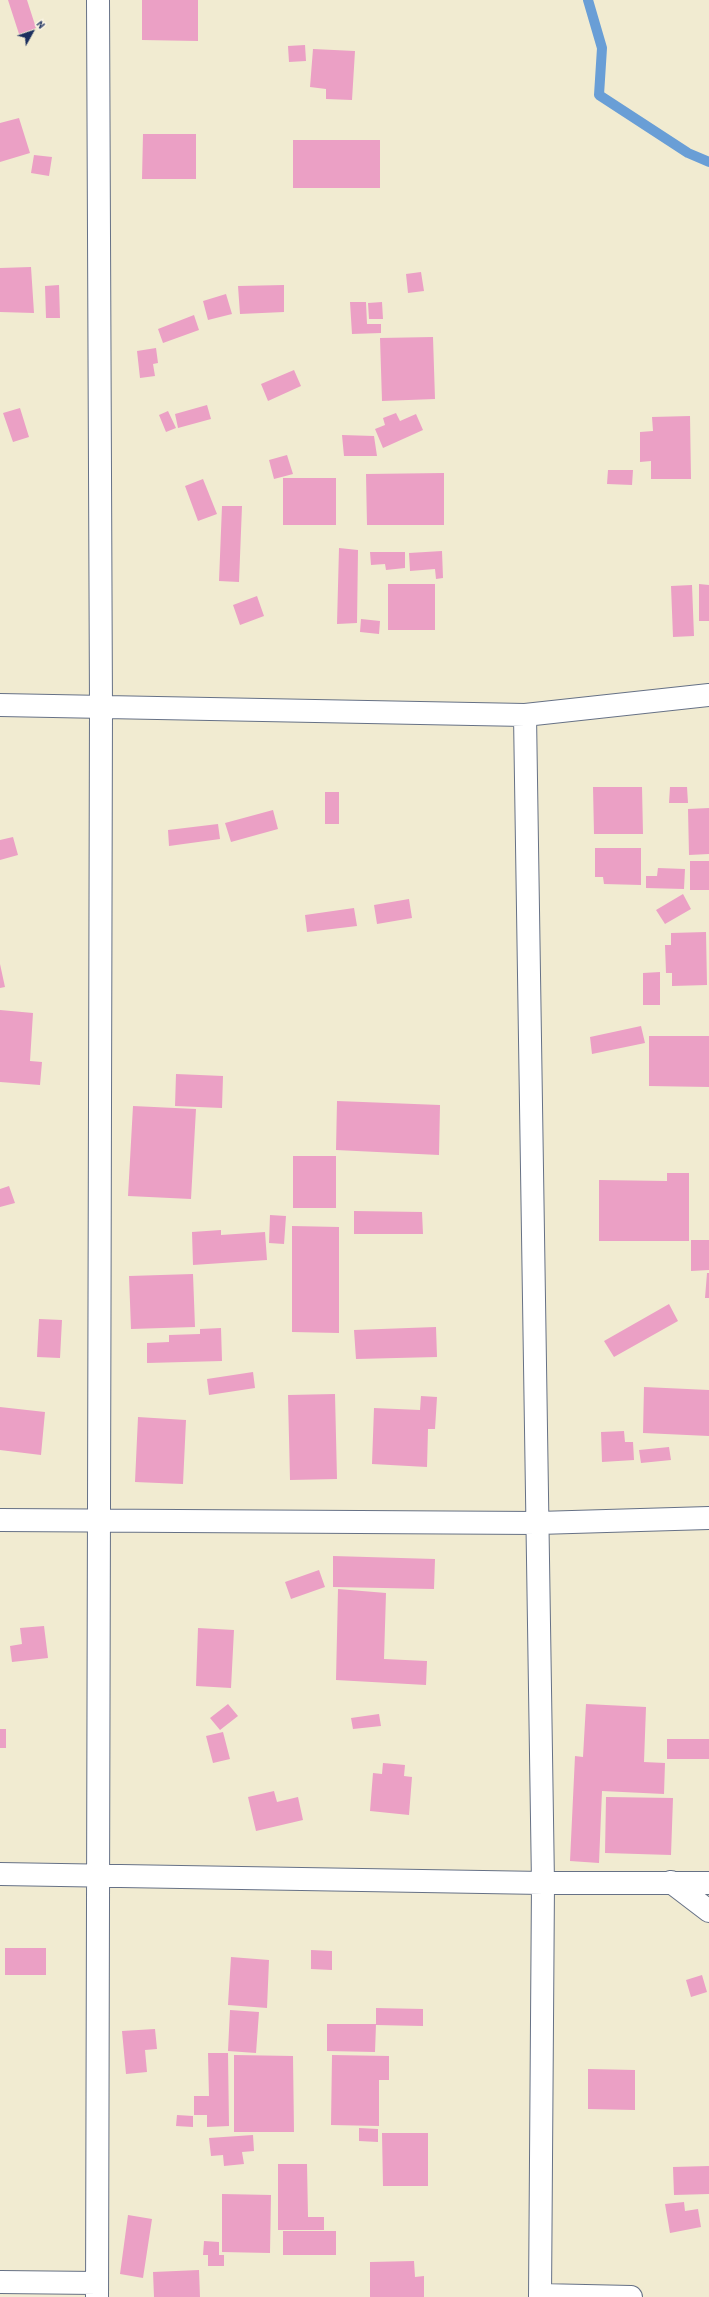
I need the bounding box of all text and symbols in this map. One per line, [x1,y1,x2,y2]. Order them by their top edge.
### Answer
north arrow [12,12,52,52]
text: N [34,18,48,31]

